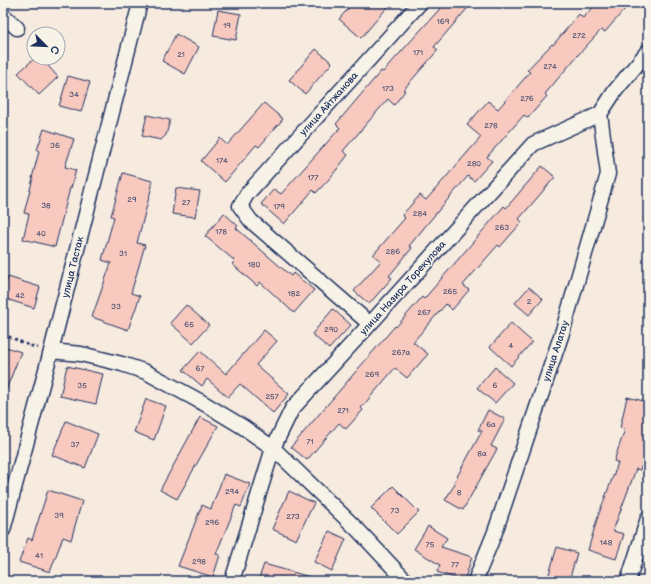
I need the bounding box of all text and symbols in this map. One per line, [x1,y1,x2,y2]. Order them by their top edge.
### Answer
house number: 169 [437,17,450,26]
house number: 19 [223,21,231,30]
north arrow [26,26,66,66]
house number: 272 [572,31,586,40]
text: С [47,44,62,56]
house number: 171 [413,48,423,57]
house number: 21 [177,50,185,59]
house number: 274 [543,62,557,71]
street label: улица Айтжанова [297,70,361,138]
house number: 173 [382,84,394,93]
house number: 34 [69,90,79,99]
house number: 276 [520,94,534,103]
house number: 278 [484,121,498,130]
house number: 36 [50,141,60,150]
house number: 174 [216,156,228,165]
house number: 280 [467,159,481,168]
house number: 177 [308,173,319,182]
house number: 29 [127,195,137,204]
house number: 27 [182,198,190,207]
house number: 38 [41,201,51,210]
house number: 179 [273,202,285,211]
house number: 284 [413,209,427,218]
house number: 263 [495,223,509,232]
house number: 178 [215,227,227,236]
house number: 40 [36,229,46,238]
street label: улица Тастак [60,234,87,299]
street label: улица Назира Торекулова [358,238,449,338]
house number: 286 [386,247,400,256]
house number: 31 [119,249,127,258]
house number: 180 [248,260,261,269]
house number: 265 [443,287,458,296]
house number: 182 [288,289,301,298]
house number: 42 [15,291,25,300]
house number: 2 [527,297,532,306]
house number: 33 [111,302,121,311]
house number: 267 [417,308,431,317]
street label: улица Алатау [541,319,572,383]
house number: 65 [184,320,194,329]
house number: 290 [324,325,338,334]
house number: 4 [509,341,514,350]
house number: 267а [392,348,410,357]
house number: 67 [196,364,204,373]
house number: 269 [365,370,379,379]
house number: 35 [77,381,87,390]
house number: 6 [493,381,498,390]
house number: 257 [265,392,279,401]
house number: 271 [337,406,349,415]
house number: 6а [486,420,496,429]
house number: 71 [306,437,314,446]
house number: 37 [71,440,79,449]
house number: 8а [477,449,487,458]
house number: 294 [225,487,239,496]
house number: 8 [457,488,462,497]
house number: 73 [391,506,399,515]
house number: 39 [54,511,64,520]
house number: 273 [286,512,300,521]
house number: 296 [205,518,219,527]
house number: 148 [600,538,613,547]
house number: 75 [426,540,435,549]
house number: 41 [35,551,43,560]
house number: 298 [192,557,206,566]
house number: 77 [451,560,459,569]

